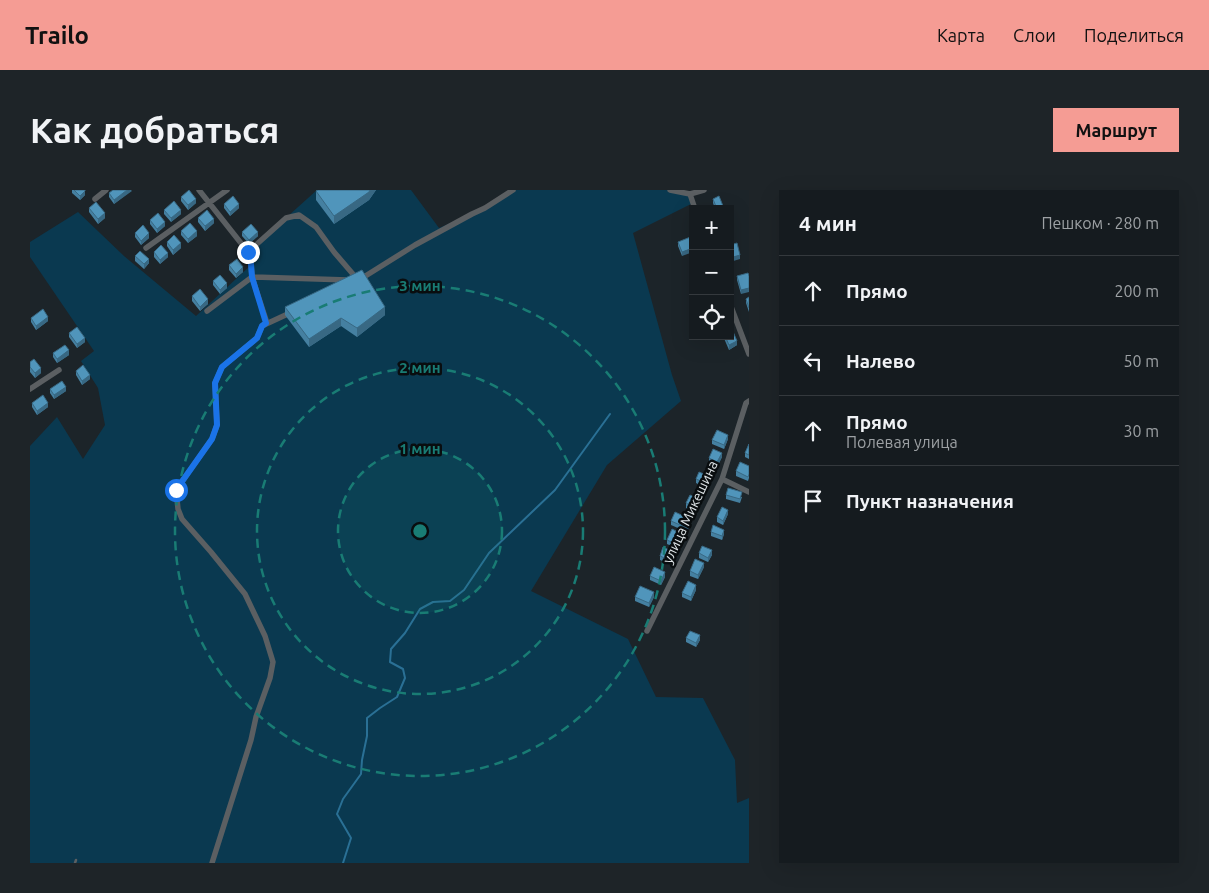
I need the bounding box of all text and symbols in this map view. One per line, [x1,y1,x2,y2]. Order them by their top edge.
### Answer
text: Trailo [25,22,89,49]
text: Карта [937,25,985,45]
text: Слои [1013,25,1056,45]
text: Поделиться [1084,25,1184,45]
button: Маршрут [1053,108,1179,152]
text: Как добраться [30,110,279,150]
map controls [689,205,734,340]
button: + [689,205,734,250]
text: 4 мин [799,211,857,235]
text: Пешком · 280 m [1041,214,1159,232]
route end [237,241,260,264]
button: − [689,250,734,295]
text: 3 мин [399,277,441,294]
icon: ahead [799,277,827,305]
text: Прямо [846,280,908,302]
text: 200 m [1114,282,1159,300]
button: locate [689,295,734,340]
icon: left [799,347,827,375]
text: Налево [846,350,915,372]
text: 50 m [1123,352,1159,370]
text: 2 мин [399,359,441,376]
text: Прямо [846,411,908,433]
icon: ahead [799,417,827,445]
text: 30 m [1123,422,1159,440]
text: Полевая улица [846,433,958,451]
text: 1 мин [399,440,441,457]
street label: улица Микешина [659,458,721,566]
route start [165,479,188,502]
icon: arrive [799,487,827,515]
text: Пункт назначения [846,490,1014,512]
centre of rings [411,522,429,540]

